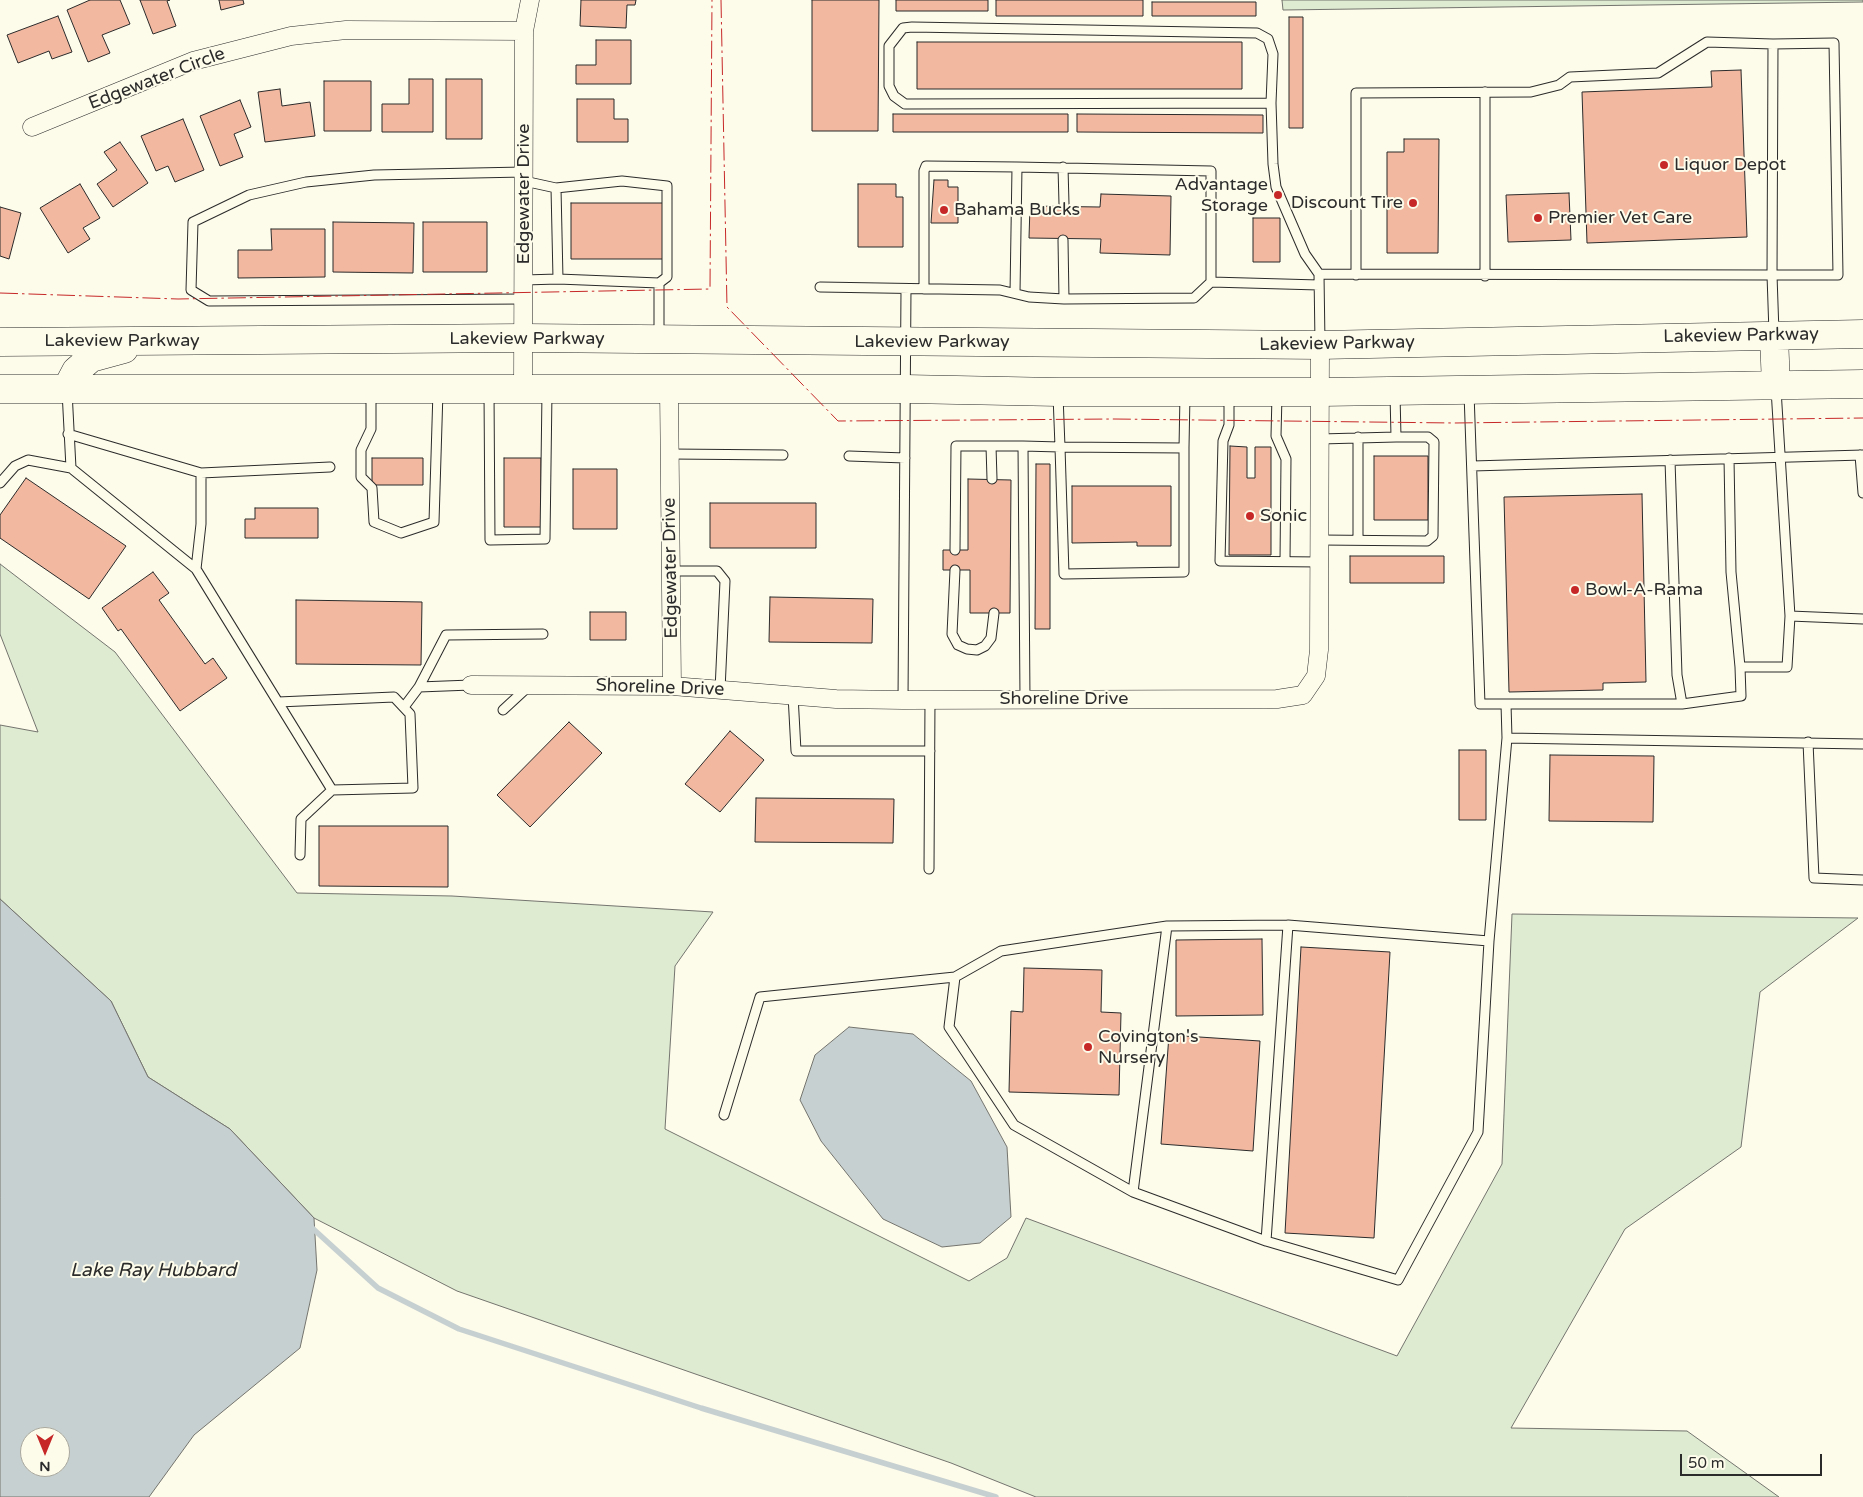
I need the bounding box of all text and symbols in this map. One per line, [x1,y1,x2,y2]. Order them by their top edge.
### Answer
street label: Edgewater Circle [86,43,228,115]
street label: Edgewater Drive [513,124,535,264]
place label: Liquor Depot [1674,154,1786,176]
marker: Liquor Depot [1658,159,1670,171]
place label: Advantage Storage [1175,174,1268,216]
marker: Advantage Storage [1272,189,1284,201]
place label: Discount Tire [1291,192,1403,214]
marker: Discount Tire [1407,197,1419,209]
place label: Bahama Bucks [954,199,1080,221]
marker: Bahama Bucks [938,204,950,216]
place label: Premier Vet Care [1548,207,1692,229]
marker: Premier Vet Care [1532,212,1544,224]
street label: Lakeview Parkway [1663,324,1819,348]
street label: Lakeview Parkway [449,328,605,350]
street label: Lakeview Parkway [44,330,200,352]
street label: Lakeview Parkway [854,331,1010,353]
street label: Lakeview Parkway [1259,332,1415,356]
street label: Edgewater Drive [659,497,683,639]
place label: Sonic [1260,505,1307,527]
marker: Sonic [1244,510,1256,522]
place label: Bowl-A-Rama [1585,579,1703,601]
marker: Bowl-A-Rama [1569,584,1581,596]
street label: Shoreline Drive [595,675,725,701]
street label: Shoreline Drive [1000,688,1128,710]
place label: Covington's Nursery [1098,1026,1199,1068]
marker: Covington's Nursery [1082,1041,1094,1053]
water label: Lake Ray Hubbard [70,1260,236,1282]
north arrow [20,1427,70,1477]
scale bar [1683,1444,1826,1476]
text: 50 m [1688,1454,1725,1472]
text: N [39,1458,51,1475]

